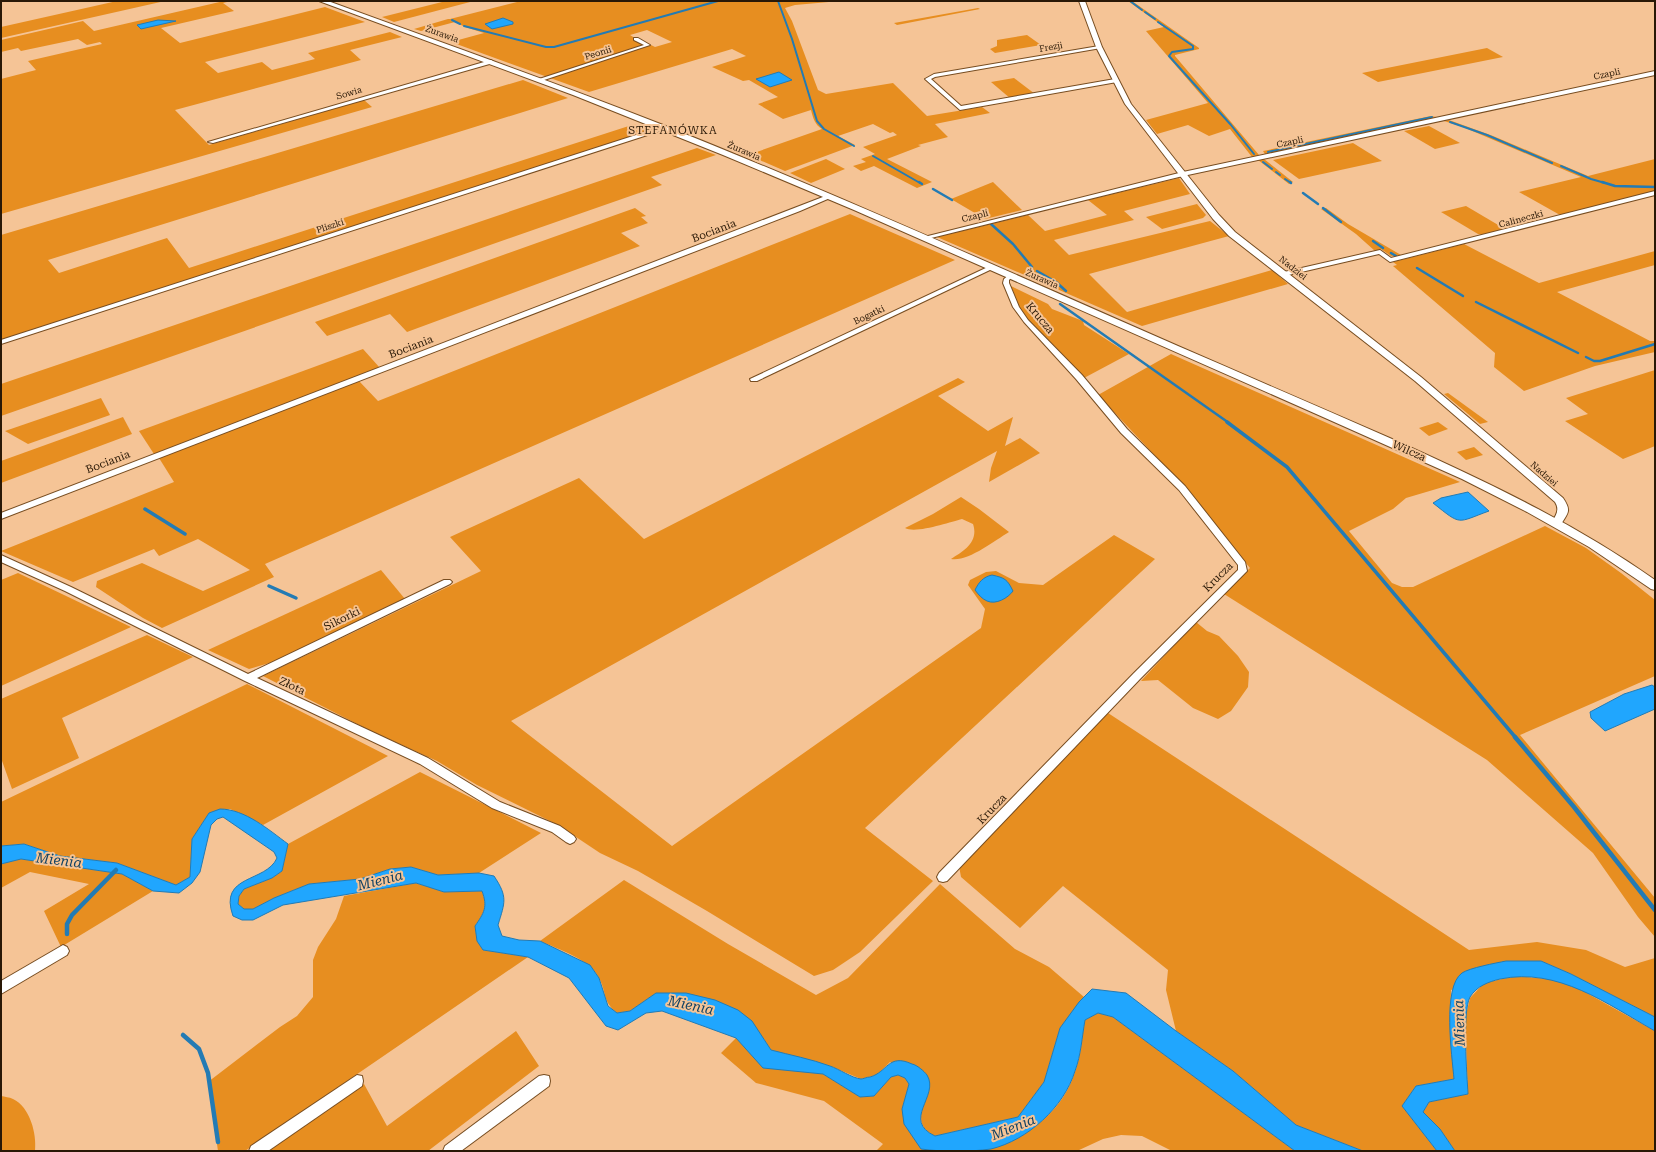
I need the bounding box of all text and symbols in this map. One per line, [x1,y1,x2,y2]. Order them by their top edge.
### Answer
street label: Żurawia [424,22,460,45]
street label: Frezji [1038,40,1064,54]
street label: Peonii [583,44,613,62]
street label: Czapli [1593,66,1621,82]
street label: Sowia [335,85,363,101]
district label: STEFANÓWKA [628,123,718,137]
street label: Czapli [1276,134,1304,150]
street label: Żurawia [726,139,762,162]
street label: Czapli [961,208,989,224]
street label: Calineczki [1498,208,1544,230]
street label: Pliszki [315,217,345,235]
street label: Bociania [690,217,738,245]
street label: Nadziei [1277,254,1309,282]
street label: Żurawia [1024,266,1060,291]
street label: Krucza [1023,300,1057,336]
street label: Bogatki [852,303,886,327]
street label: Bociania [387,333,435,361]
street label: Wilcza [1390,438,1428,464]
street label: Bociania [84,448,132,476]
street label: Nadziei [1528,460,1560,489]
street label: Krucza [1200,559,1236,595]
street label: Sikorki [322,604,363,633]
street label: Złota [277,674,307,698]
street label: Krucza [975,791,1009,827]
water label: Mienia [34,849,83,871]
water label: Mienia [355,867,404,894]
water label: Mienia [666,992,715,1018]
water label: Mienia [1450,1000,1468,1047]
water label: Mienia [988,1111,1037,1143]

